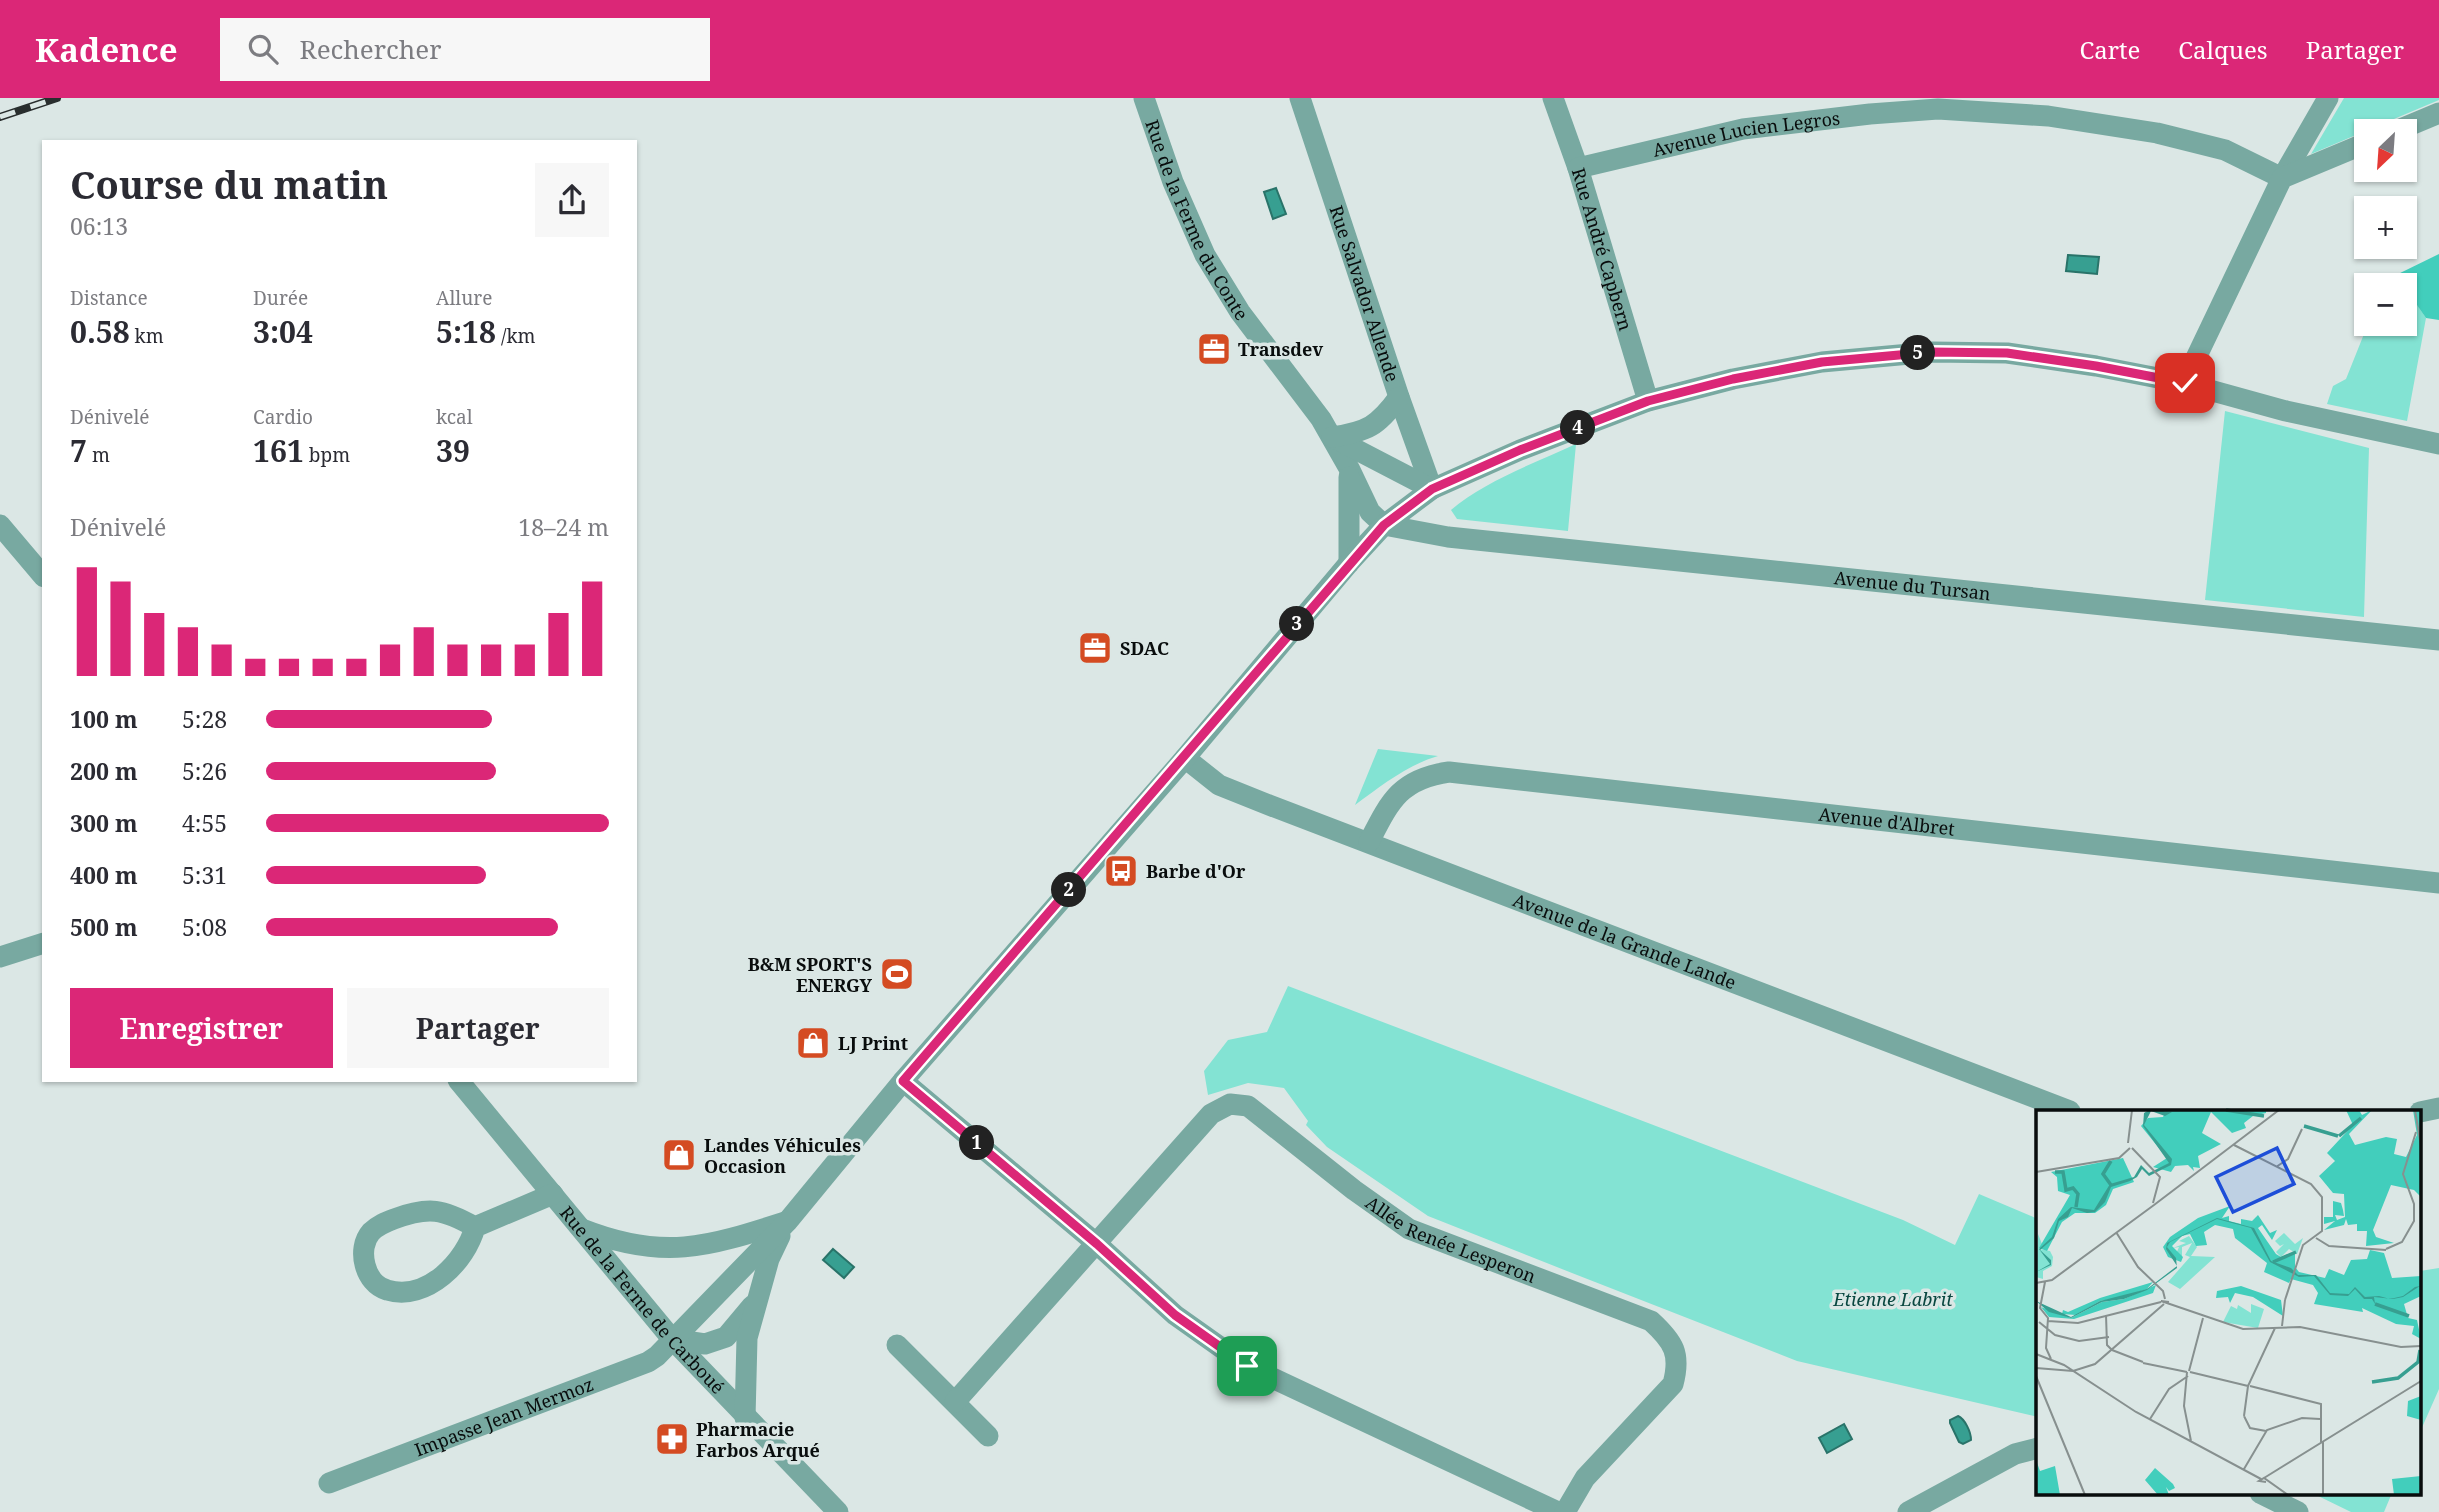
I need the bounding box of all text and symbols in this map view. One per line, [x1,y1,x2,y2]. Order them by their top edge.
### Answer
search box [220,18,710,81]
text: Kadence [35,27,178,72]
icon: search [244,30,282,68]
text: Rechercher [300,31,441,67]
text: Carte [2080,33,2140,66]
text: Calques [2178,33,2268,66]
text: Partager [2306,33,2404,66]
street label: Avenue Lucien Legros [1650,106,1841,162]
street label: Rue de la Ferme du Conte [1140,116,1254,325]
north arrow [2354,119,2417,182]
map controls [2354,119,2417,336]
text: Course du matin [70,158,388,210]
button: share [535,163,609,237]
street label: Rue André Capbern [1567,165,1638,334]
button: + [2354,196,2417,259]
street label: Rue Salvador Allende [1324,202,1405,385]
text: 06:13 [70,210,128,242]
button: − [2354,273,2417,336]
text: Distance [70,285,148,311]
text: Durée [253,285,308,311]
text: Allure [436,285,492,311]
text: 0.58 [70,311,130,352]
text: 3:04 [253,311,313,352]
text: 5:18 [436,311,496,352]
text: km [130,323,164,349]
text: /km [496,323,535,349]
office icon: Transdev [1195,330,1233,368]
pin: 5 [1900,336,1936,370]
place label: Transdev [1238,337,1323,361]
text: 5 [1912,339,1923,365]
pin [2155,353,2215,413]
icon: check [2166,364,2204,402]
text: Dénivelé [70,404,150,430]
text: Cardio [253,404,313,430]
text: kcal [436,404,473,430]
pin: 4 [1560,410,1596,446]
text: 4 [1572,414,1583,440]
text: 7 [70,430,87,471]
text: 161 [253,430,304,471]
text: 39 [436,430,470,471]
text: m [87,442,110,468]
text: bpm [304,442,350,468]
text: Dénivelé [70,511,166,543]
text: 18–24 m [518,511,609,543]
street label: Avenue du Tursan [1833,565,1992,605]
pin: 3 [1280,606,1314,642]
text: 3 [1291,610,1302,636]
office icon: SDAC [1076,629,1114,667]
place label: SDAC [1120,636,1169,660]
text: 100 m [70,703,138,735]
text: 5:28 [182,703,227,735]
text: 200 m [70,755,138,787]
text: 5:26 [182,755,227,787]
street label: Avenue d'Albret [1818,802,1956,841]
text: 300 m [70,807,138,839]
text: 4:55 [182,807,227,839]
bus stop icon: Barbe d'Or [1102,852,1140,890]
text: 400 m [70,859,138,891]
text: 5:31 [182,859,227,891]
place label: Barbe d'Or [1146,859,1246,883]
pin: 2 [1052,872,1086,908]
text: 2 [1063,876,1074,902]
street label: Avenue de la Grande Lande [1510,887,1740,994]
text: 500 m [70,911,138,943]
text: 5:08 [182,911,227,943]
place label: B&M SPORT'S ENERGY [748,952,873,997]
sports icon: B&M SPORT'S ENERGY [878,955,916,993]
button: Enregistrer [70,988,333,1068]
button: Partager [347,988,609,1068]
shop icon: LJ Print [794,1024,832,1062]
place label: LJ Print [838,1031,908,1055]
inset map [2036,1110,2422,1494]
pin: 1 [960,1126,995,1160]
text: 1 [971,1129,982,1155]
place label: Landes Véhicules Occasion [704,1133,861,1178]
shop icon: Landes Véhicules Occasion [660,1136,698,1174]
street label: Allée Renée Lesperon [1361,1190,1540,1288]
street label: Rue de la Ferme de Carboué [555,1201,730,1399]
park label: Etienne Labrit [1832,1287,1953,1311]
pin [1217,1336,1277,1396]
icon: arrive [1228,1347,1266,1385]
street label: Impasse Jean Mermoz [411,1372,597,1462]
place label: Pharmacie Farbos Arqué [696,1417,820,1462]
pharmacy icon: Pharmacie Farbos Arqué [653,1420,691,1458]

